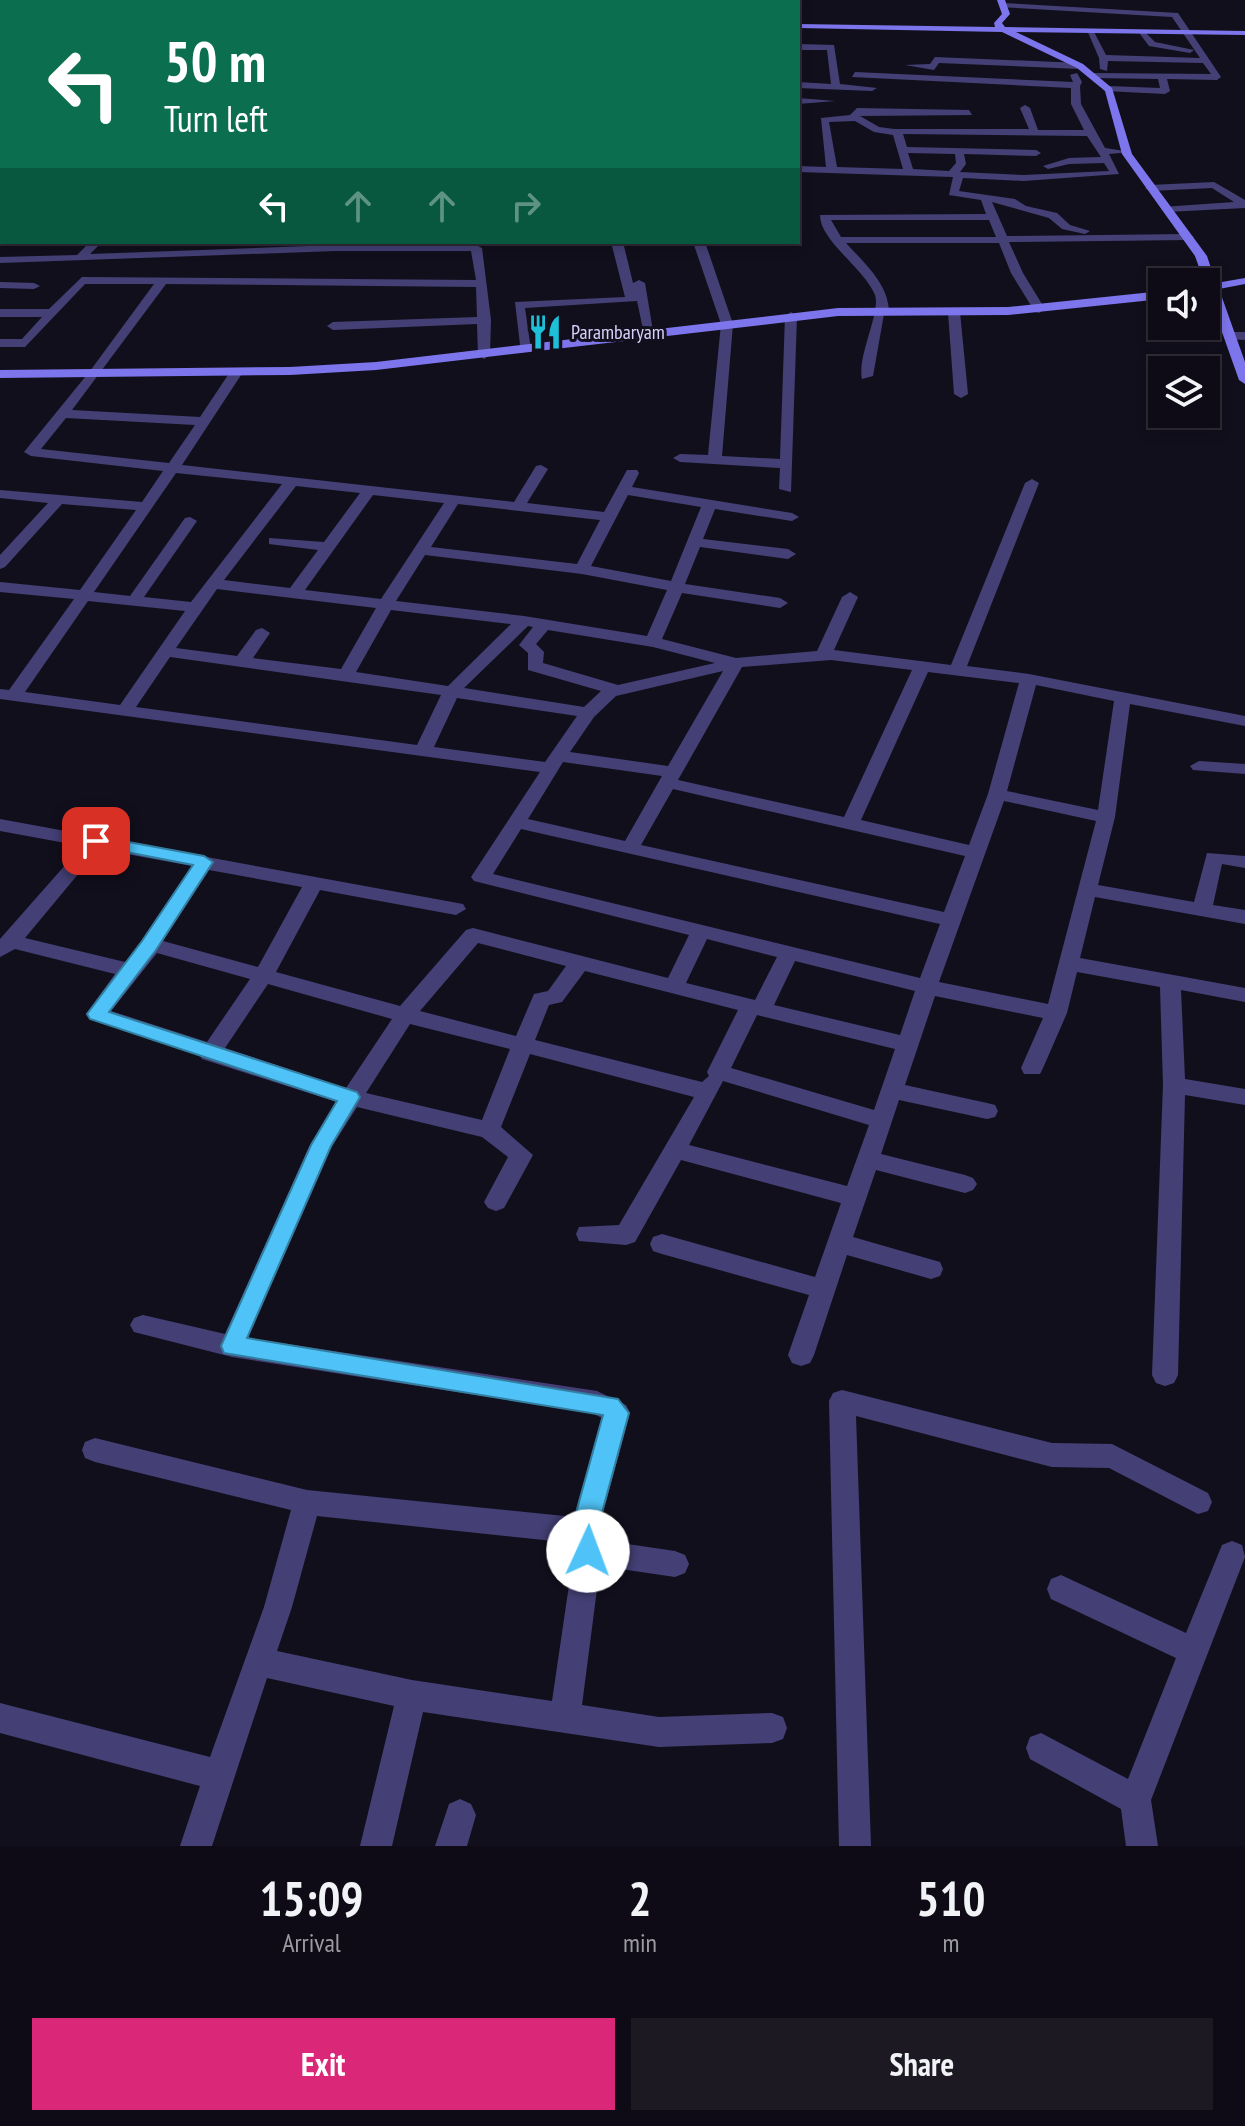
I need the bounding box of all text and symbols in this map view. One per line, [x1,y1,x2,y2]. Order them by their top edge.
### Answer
text: 50 m [164,25,266,97]
icon: left [32,32,136,136]
text: Turn left [164,95,268,142]
icon: left [252,184,296,228]
icon: ahead [336,184,380,228]
icon: ahead [420,184,464,228]
icon: right [504,184,548,228]
map controls [1148,268,1220,428]
button: sound [1148,268,1220,340]
restaurant icon: Parambaryam [526,313,564,351]
place label: Parambaryam [571,319,665,345]
button: layers [1148,356,1220,428]
pin [62,807,130,875]
icon: arrive [74,819,118,863]
position arrow [546,1509,630,1593]
text: 15:09 [260,1867,363,1929]
text: 2 [629,1867,651,1929]
text: 510 [917,1867,985,1929]
text: Arrival [282,1926,341,1959]
text: min [623,1926,657,1959]
text: m [943,1926,959,1959]
button: Exit [32,2018,615,2110]
button: Share [631,2018,1213,2110]

